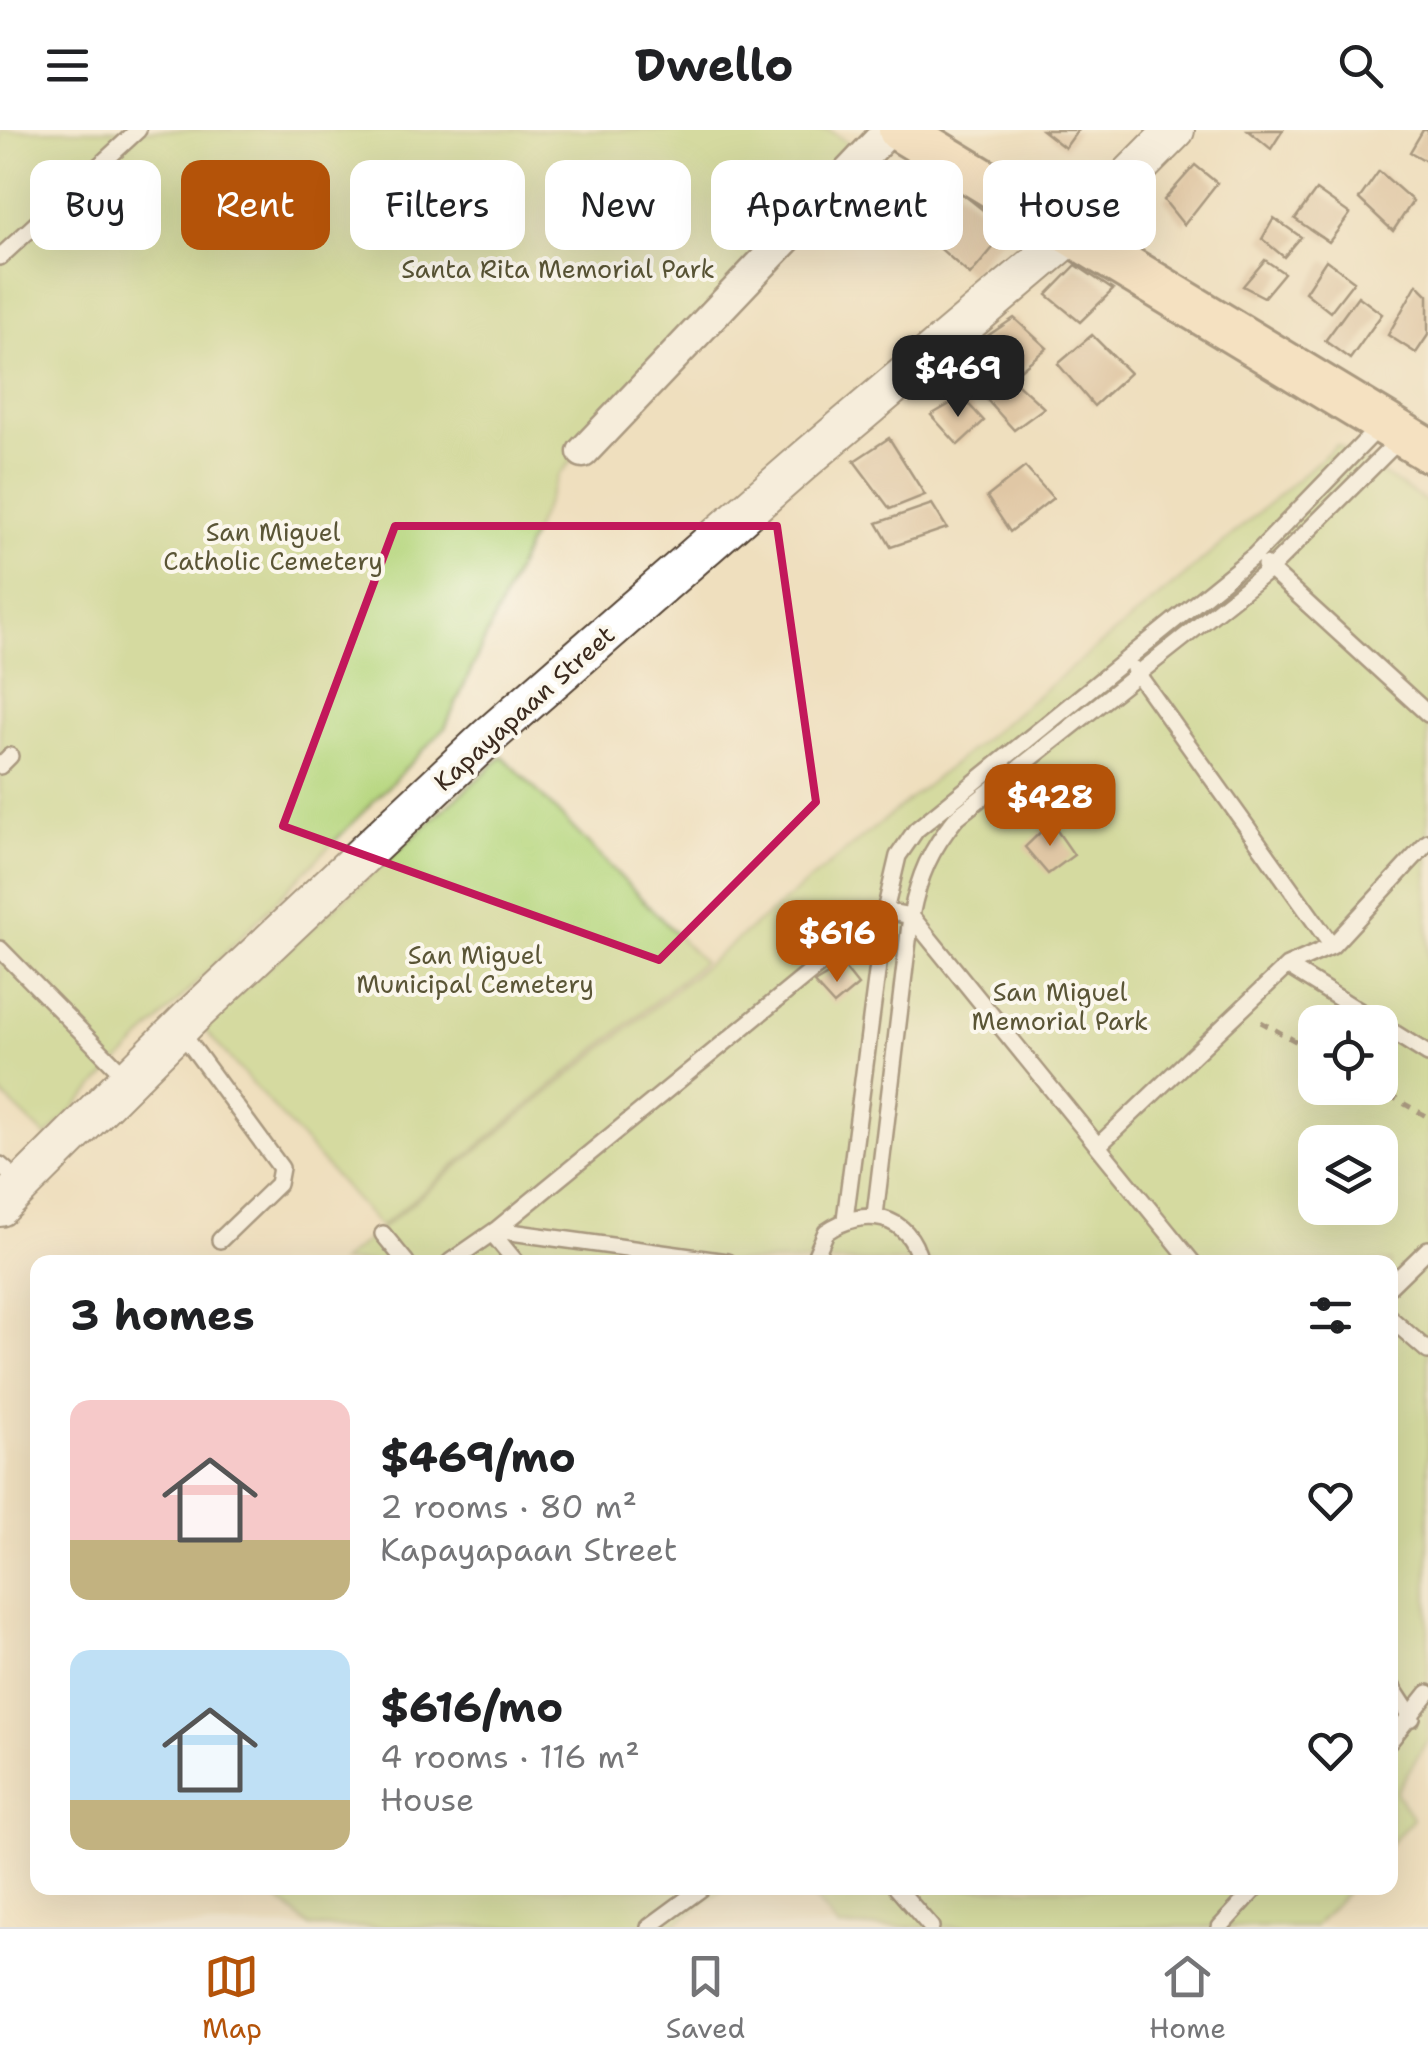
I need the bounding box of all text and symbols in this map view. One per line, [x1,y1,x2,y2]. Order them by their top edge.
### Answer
text: Dwello [635,35,793,95]
icon: menu [40,38,95,93]
icon: search [1333,38,1388,93]
chip: Buy [30,160,161,250]
chip: Rent [181,160,330,250]
chip: Filters [350,160,525,250]
chip: New [545,160,691,250]
chip: Apartment [711,160,963,250]
chip: House [983,160,1156,250]
park label: Santa Rita Memorial Park [401,252,715,286]
pin: $469 [899,335,1017,420]
text: $469 [914,346,1002,389]
park label: San Miguel Catholic Cemetery [163,515,383,578]
street label: Kapayapaan Street [426,618,622,798]
pin: $428 [991,764,1109,849]
text: $428 [1007,775,1094,818]
pin: $616 [778,900,896,985]
text: $616 [798,911,876,954]
park label: San Miguel Municipal Cemetery [356,938,594,1001]
park label: San Miguel Memorial Park [972,975,1148,1038]
map controls [1298,1005,1398,1225]
button: locate [1298,1005,1398,1105]
button: layers [1298,1125,1398,1225]
text: 3 homes [70,1287,255,1343]
icon: filters [1303,1288,1358,1343]
text: $469/mo [380,1429,576,1485]
icon: home [150,1440,270,1560]
icon: heart [1303,1473,1358,1528]
text: 2 rooms · 80 m² [380,1485,637,1528]
text: Kapayapaan Street [380,1528,677,1571]
text: $616/mo [380,1679,563,1735]
icon: home [150,1690,270,1810]
icon: heart [1303,1723,1358,1778]
text: 4 rooms · 116 m² [380,1735,640,1778]
text: House [380,1778,474,1821]
tab: Map [202,1949,262,2047]
tab: Saved [666,1949,745,2047]
tab: Home [1149,1949,1226,2047]

